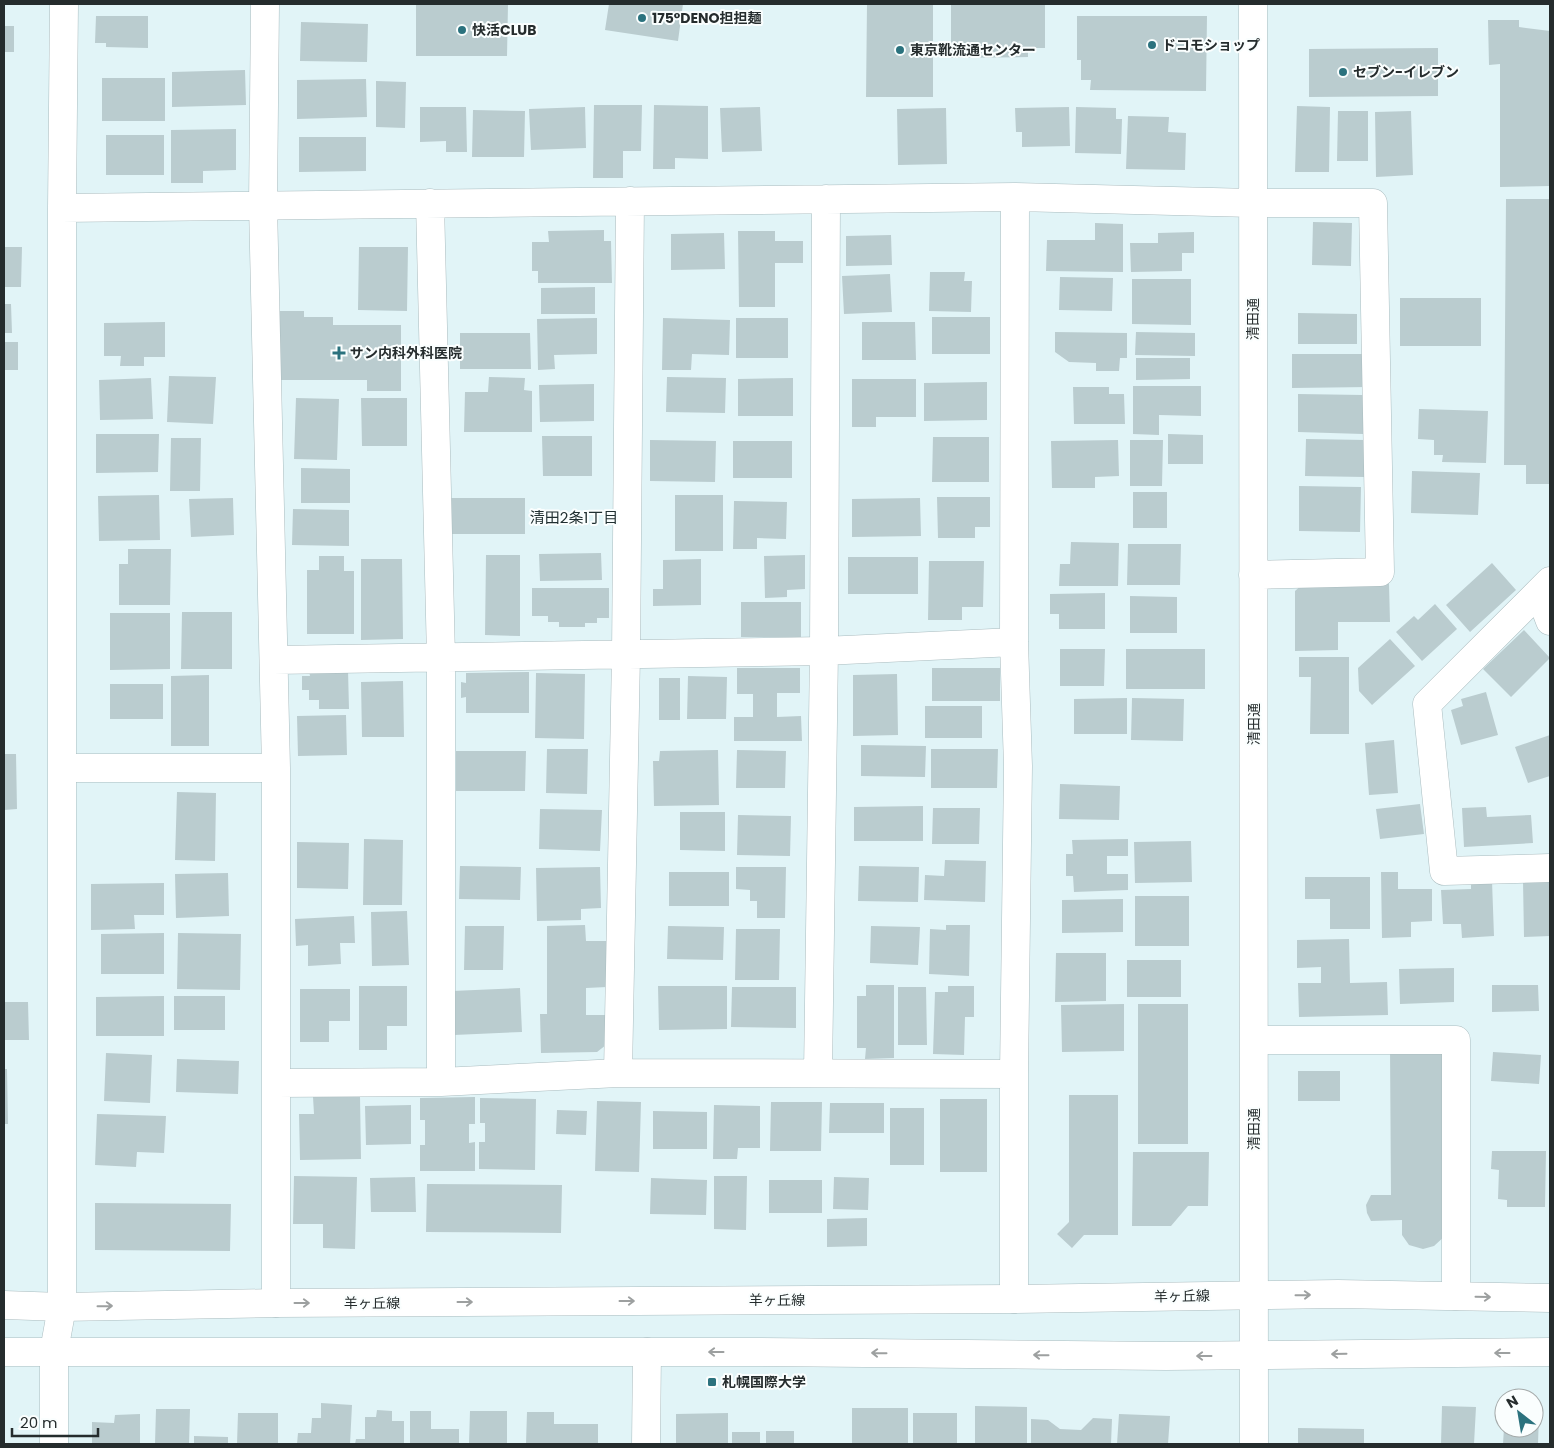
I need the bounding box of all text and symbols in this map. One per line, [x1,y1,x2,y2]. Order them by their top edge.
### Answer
place label: 175°DENO担担麺 [652,8,762,28]
marker: 175°DENO担担麺 [636,12,648,24]
place label: 快活CLUB [472,20,536,40]
marker: 快活CLUB [456,24,468,36]
place label: ドコモショップ [1162,35,1260,55]
marker: ドコモショップ [1146,39,1158,51]
place label: 東京靴流通センター [910,40,1036,60]
marker: 東京靴流通センター [894,44,906,56]
place label: セブン-イレブン [1353,62,1459,82]
marker: セブン-イレブン [1337,66,1349,78]
street label: 清田通 [1243,298,1263,340]
place label: サン内科外科医院 [350,343,462,363]
marker: サン内科外科医院 [332,346,346,360]
district label: 清田2条1丁目 [530,507,618,528]
street label: 清田通 [1244,703,1264,745]
street label: 清田通 [1244,1108,1264,1150]
street label: 羊ヶ丘線 [1154,1286,1210,1306]
street label: 羊ヶ丘線 [749,1290,805,1310]
one-way arrow [1294,1290,1311,1300]
one-way arrow [1475,1292,1491,1301]
street label: 羊ヶ丘線 [344,1293,400,1313]
one-way arrow [619,1296,635,1306]
one-way arrow [456,1297,473,1307]
one-way arrow [294,1298,310,1308]
one-way arrow [96,1301,113,1311]
one-way arrow [708,1347,724,1357]
one-way arrow [871,1348,887,1358]
one-way arrow [1494,1348,1510,1358]
one-way arrow [1331,1349,1348,1359]
one-way arrow [1033,1350,1050,1360]
one-way arrow [1196,1351,1212,1361]
place label: 札幌国際大学 [722,1372,806,1392]
marker: 札幌国際大学 [706,1376,718,1388]
north arrow [1494,1388,1544,1438]
text: N [1503,1391,1522,1413]
scale bar [12,1406,99,1438]
text: 20 m [20,1412,58,1433]

